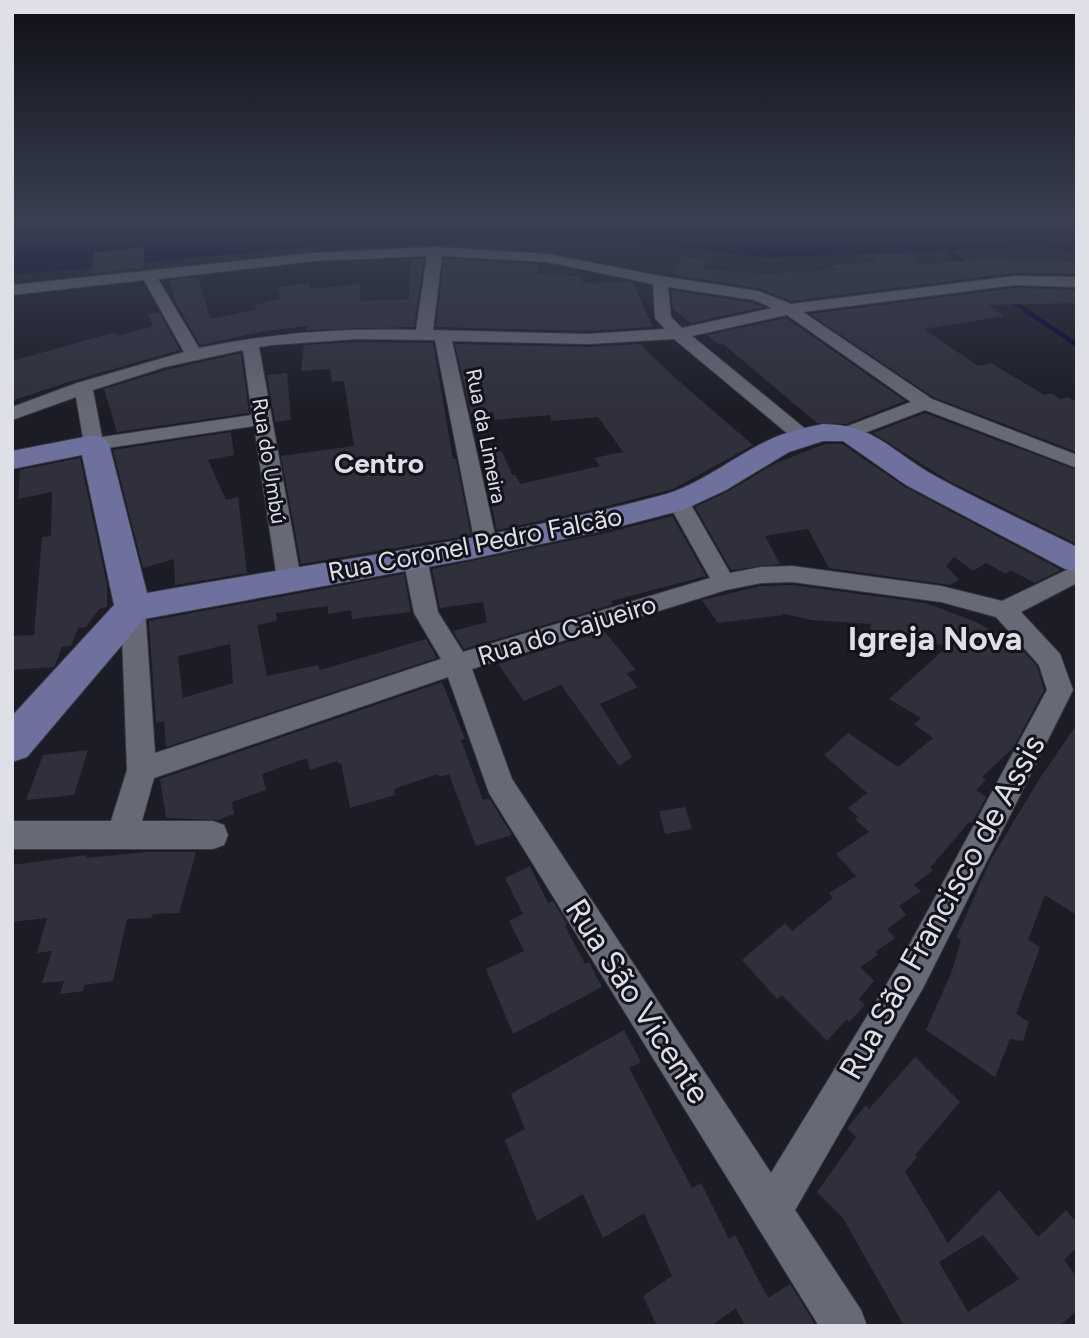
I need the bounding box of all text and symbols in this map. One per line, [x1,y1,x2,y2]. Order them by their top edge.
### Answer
street label: Rua da Limeira [461,366,512,505]
street label: Rua do Umbú [247,396,292,526]
district label: Centro [334,446,424,480]
street label: Rua Coronel Pedro Falcão [325,500,625,588]
street label: Rua do Cajueiro [474,588,660,672]
district label: Igreja Nova [848,619,1022,658]
street label: Rua São Francisco de Assis [831,728,1053,1086]
street label: Rua São Vicente [558,892,718,1110]

